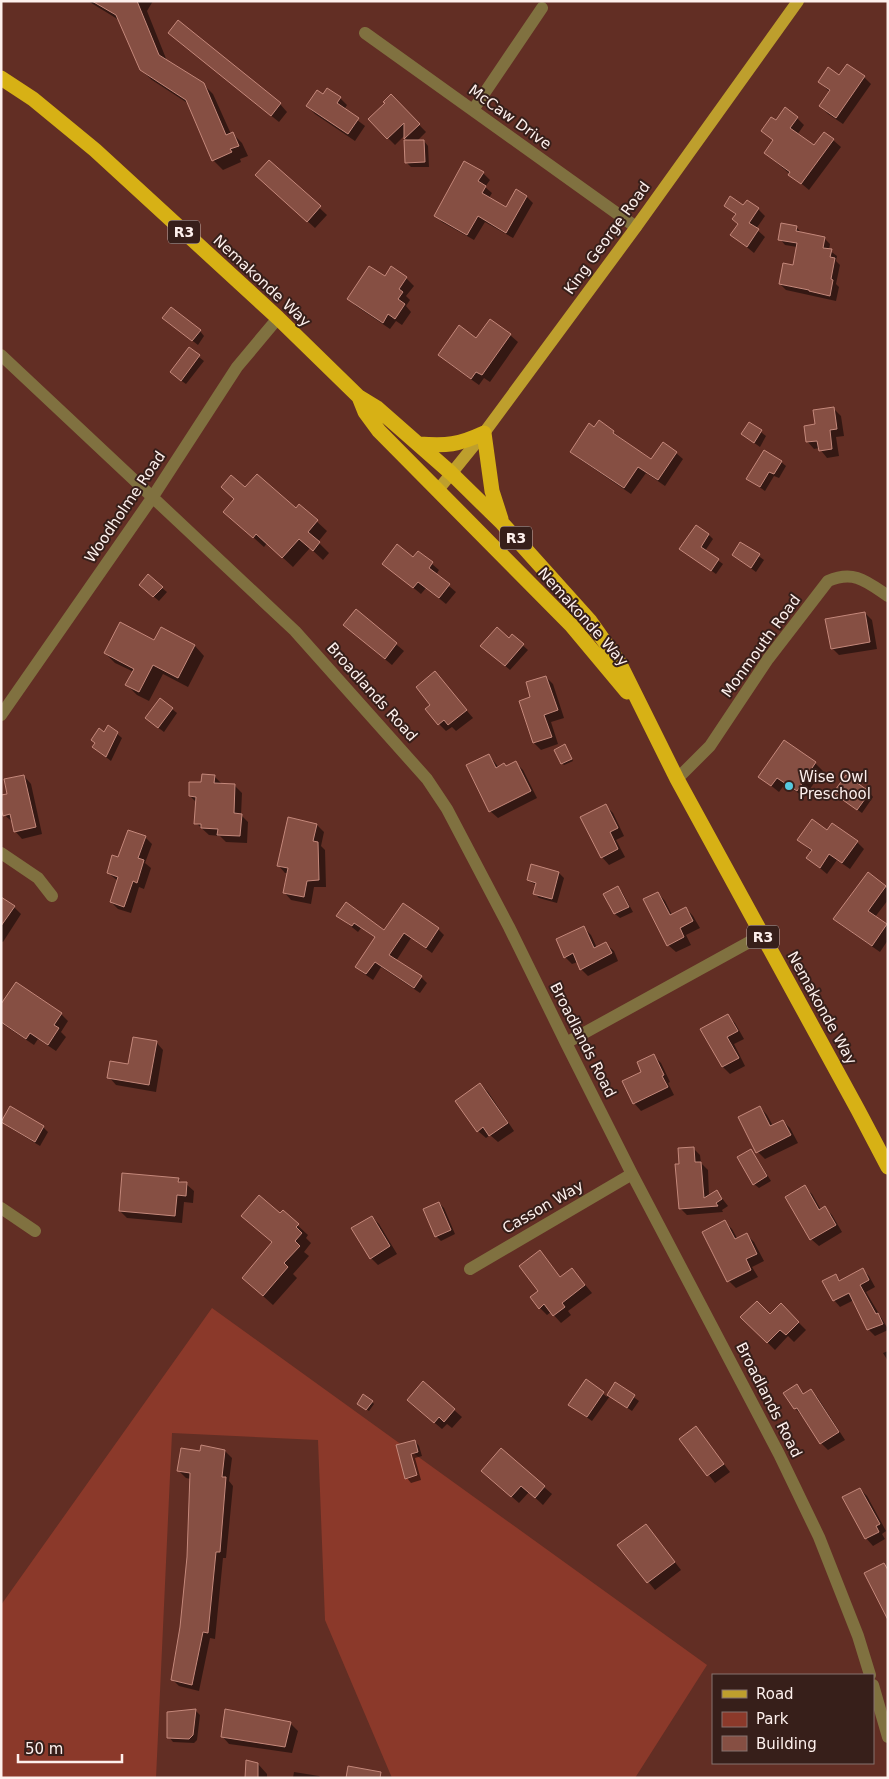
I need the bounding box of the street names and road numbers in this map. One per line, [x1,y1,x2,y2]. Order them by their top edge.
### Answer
street label: McCaw Drive [465,81,555,153]
street label: King George Road [560,178,654,298]
road number: R3 [168,220,200,243]
street label: Nemakonde Way [210,231,314,331]
street label: Woodholme Road [81,448,169,566]
road number: R3 [500,526,532,550]
street label: Nemakonde Way [534,564,632,670]
street label: Monmouth Road [718,591,804,701]
street label: Broadlands Road [323,639,421,745]
road number: R3 [747,926,779,949]
street label: Nemakonde Way [783,948,861,1068]
street label: Broadlands Road [546,979,620,1101]
street label: Casson Way [499,1176,587,1237]
street label: Broadlands Road [732,1339,806,1461]

